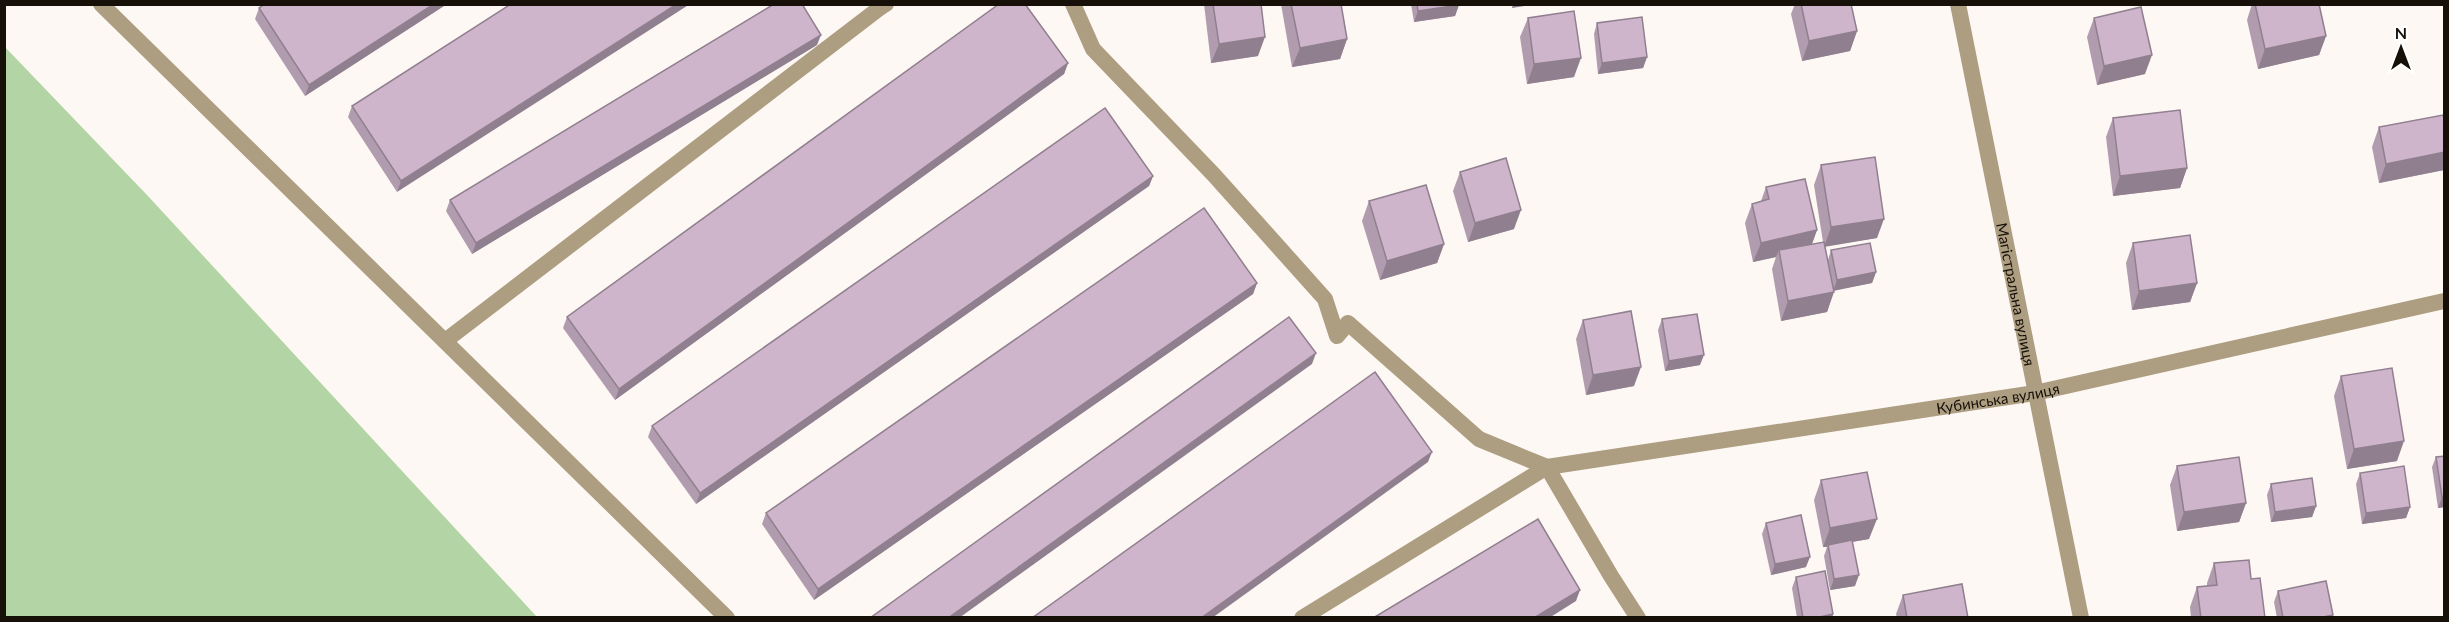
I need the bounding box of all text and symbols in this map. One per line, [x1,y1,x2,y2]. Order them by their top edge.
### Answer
north arrow [2371,18,2431,78]
text: N [2395,23,2407,42]
street label: Магістральна вулиця [1993,221,2039,367]
street label: Кубинська вулиця [1935,379,2061,417]

